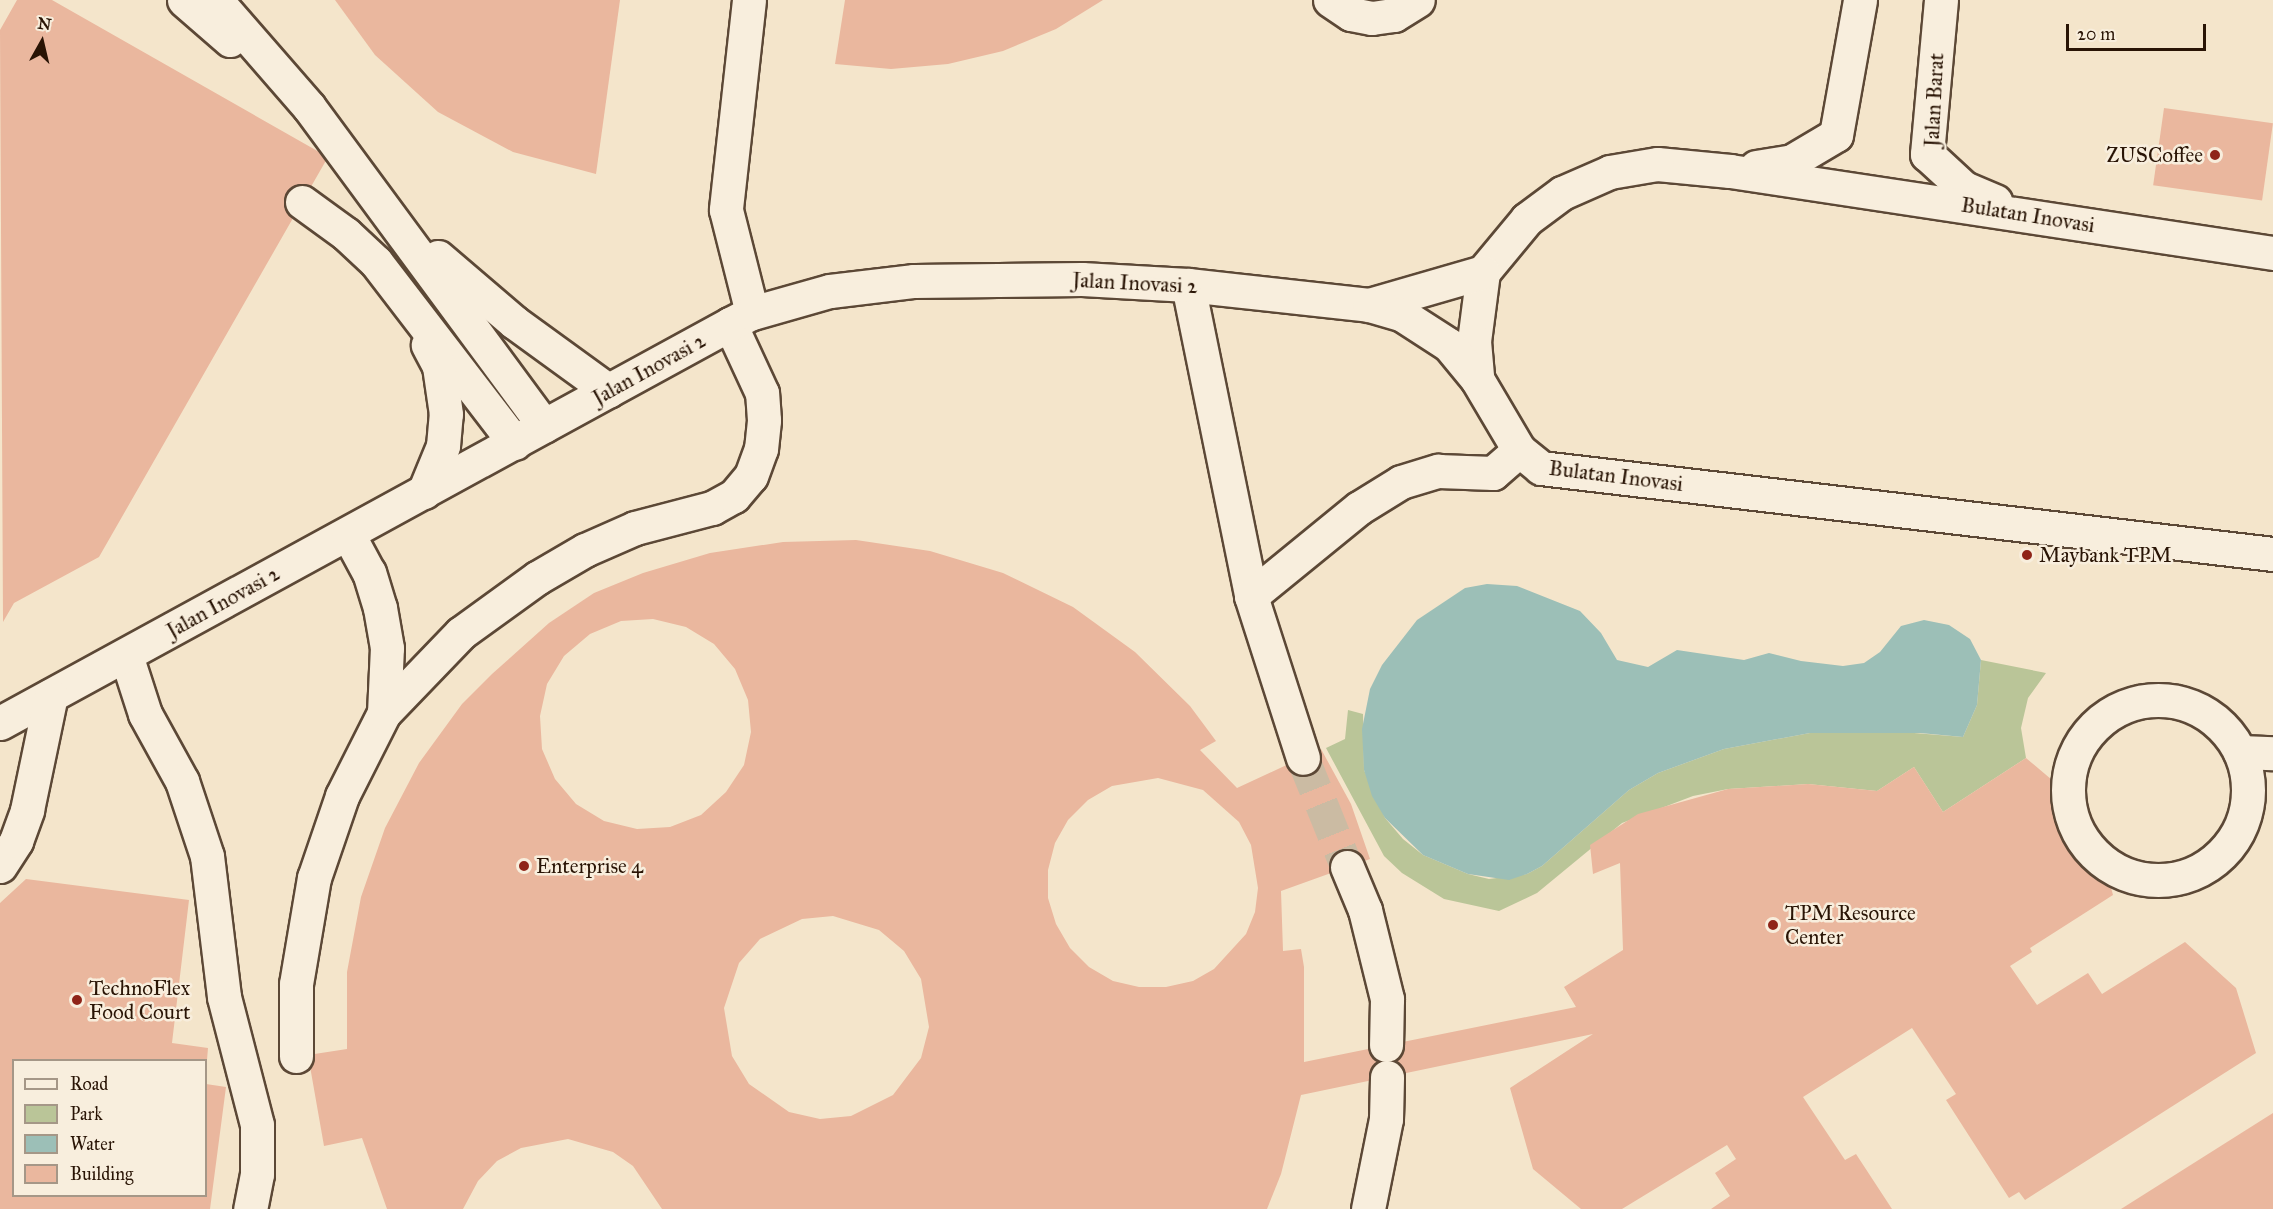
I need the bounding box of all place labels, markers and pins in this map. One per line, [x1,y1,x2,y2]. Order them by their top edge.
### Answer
place label: ZUSCoffee [2106,142,2203,168]
marker: ZUSCoffee [2208,148,2222,162]
place label: Maybank TPM [2039,542,2172,568]
marker: Maybank TPM [2020,548,2034,562]
place label: Enterprise 4 [536,853,643,879]
marker: Enterprise 4 [517,859,531,873]
place label: TPM Resource Center [1785,900,1916,950]
marker: TPM Resource Center [1766,918,1780,932]
place label: TechnoFlex Food Court [89,975,190,1025]
marker: TechnoFlex Food Court [70,993,84,1007]

